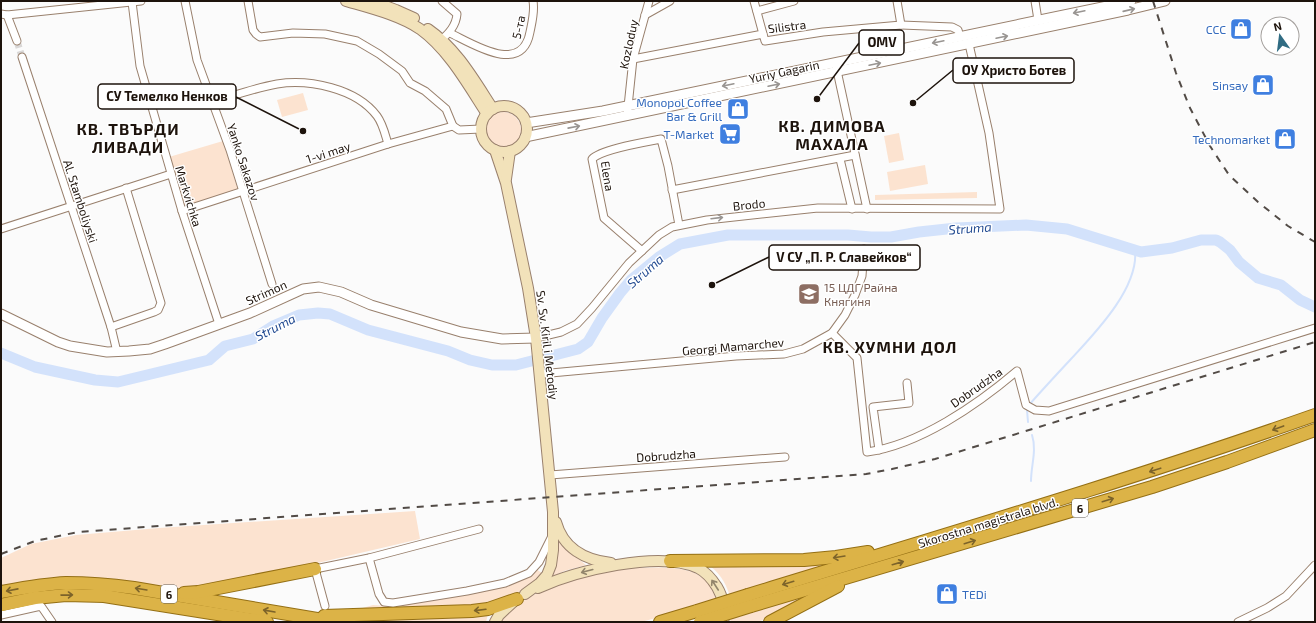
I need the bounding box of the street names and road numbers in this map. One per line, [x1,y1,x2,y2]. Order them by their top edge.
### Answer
street label: 5-та [508,14,528,40]
street label: Kozloduy [616,17,640,70]
street label: Silistra [767,17,807,35]
street label: Yuriy Gagarin [747,57,821,85]
street label: Yanko Sakazov [225,122,263,203]
street label: 1-vi may [304,138,352,166]
street label: Al. Stamboliyski [61,158,101,244]
street label: Elena [599,160,617,192]
street label: Markvichka [173,164,205,228]
street label: Brodo [732,195,766,213]
street label: Strimon [243,277,289,307]
street label: Sv. Sv. Kiril i Metodiy [534,290,562,401]
street label: Georgi Mamarchev [681,335,785,357]
street label: Dobrudzha [947,364,1005,410]
street label: Dobrudzha [636,446,696,464]
street label: Skorostna magistrala blvd. [916,494,1060,550]
road number: 6 [1072,499,1088,517]
road number: 6 [161,585,177,603]

